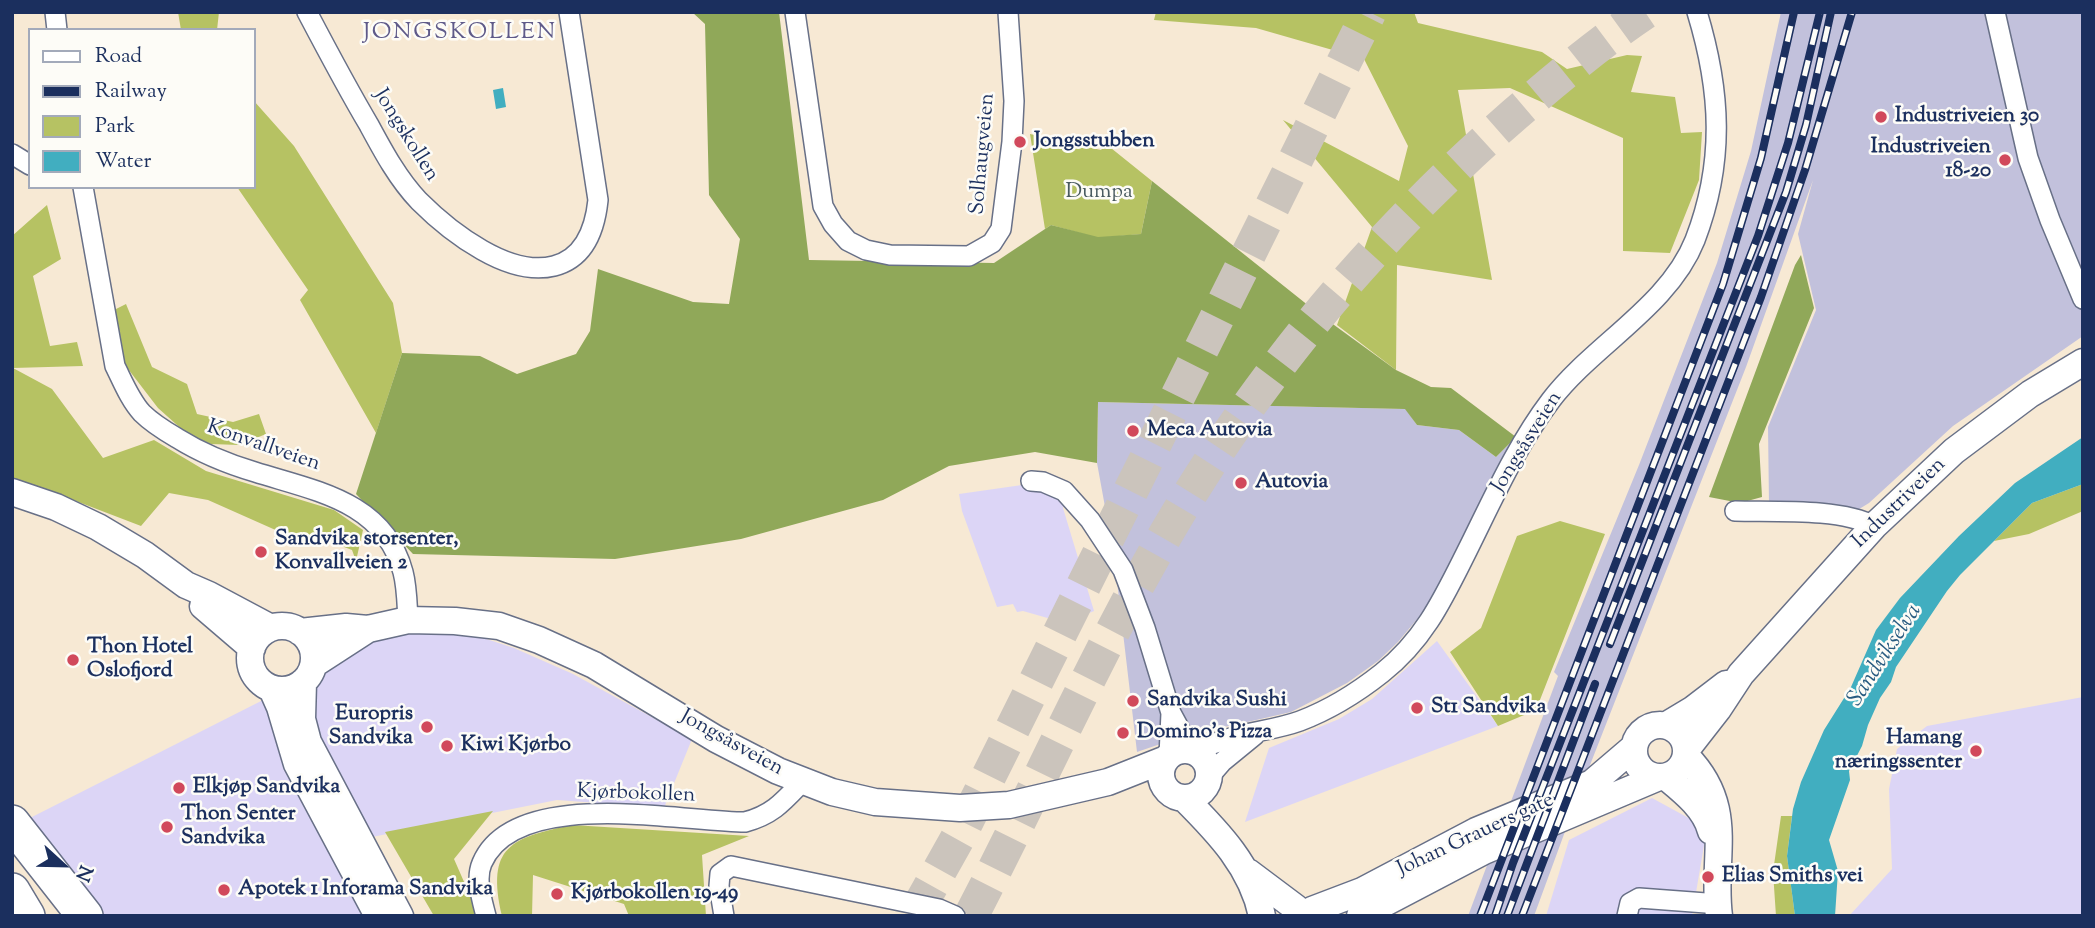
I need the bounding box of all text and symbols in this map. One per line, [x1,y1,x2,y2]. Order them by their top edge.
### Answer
district label: JONGSKOLLEN [364,20,556,48]
legend [28,28,256,189]
text: Road [95,42,142,72]
text: Railway [95,77,167,107]
street label: Jongskollen [367,85,443,187]
street label: Solhaugveien [966,92,1002,216]
place label: Industriveien 30 [1895,104,2039,130]
marker: Industriveien 30 [1873,109,1889,125]
text: Park [95,112,135,142]
place label: Jongsstubben [1034,129,1155,155]
marker: Jongsstubben [1012,134,1028,150]
place label: Industriveien 18-20 [1871,135,1991,185]
text: Water [95,147,151,177]
marker: Industriveien 18-20 [1997,152,2013,168]
park label: Dumpa [1065,180,1133,206]
street label: Jongsåsveien [1487,388,1569,498]
street label: Konvallveien [203,416,323,478]
place label: Meca Autovia [1147,418,1273,444]
marker: Meca Autovia [1125,423,1141,439]
street label: Industriveien [1848,453,1952,555]
place label: Autovia [1255,470,1328,496]
marker: Autovia [1233,475,1249,491]
place label: Sandvika storsenter, Konvallveien 2 [275,527,459,577]
marker: Sandvika storsenter, Konvallveien 2 [253,544,269,560]
water label: Sandvikselva [1843,600,1929,712]
place label: Thon Hotel Oslofjord [87,635,193,685]
marker: Thon Hotel Oslofjord [65,652,81,668]
place label: Sandvika Sushi [1147,688,1287,714]
marker: Sandvika Sushi [1125,693,1141,709]
place label: St1 Sandvika [1431,695,1546,721]
marker: St1 Sandvika [1409,700,1425,716]
place label: Europris Sandvika [329,702,413,752]
street label: Jongsåsveien [675,705,787,783]
marker: Europris Sandvika [419,719,435,735]
place label: Domino's Pizza [1137,720,1272,746]
marker: Domino's Pizza [1115,725,1131,741]
place label: Hamang næringssenter [1835,726,1962,776]
place label: Kiwi Kjørbo [461,733,571,759]
marker: Kiwi Kjørbo [439,738,455,754]
marker: Hamang næringssenter [1968,743,1984,759]
place label: Elkjøp Sandvika [193,775,340,801]
marker: Elkjøp Sandvika [171,780,187,796]
street label: Kjørbokollen [576,780,696,810]
street label: Johan Grauers gate [1394,789,1558,883]
place label: Thon Senter Sandvika [181,802,296,852]
marker: Thon Senter Sandvika [159,819,175,835]
north arrow [28,830,98,900]
text: N [68,861,98,885]
place label: Elias Smiths vei [1722,864,1863,890]
marker: Elias Smiths vei [1700,869,1716,885]
place label: Apotek 1 Inforama Sandvika [238,877,493,903]
place label: Kjørbokollen 19-49 [571,881,738,907]
marker: Apotek 1 Inforama Sandvika [216,882,232,898]
marker: Kjørbokollen 19-49 [549,886,565,902]

